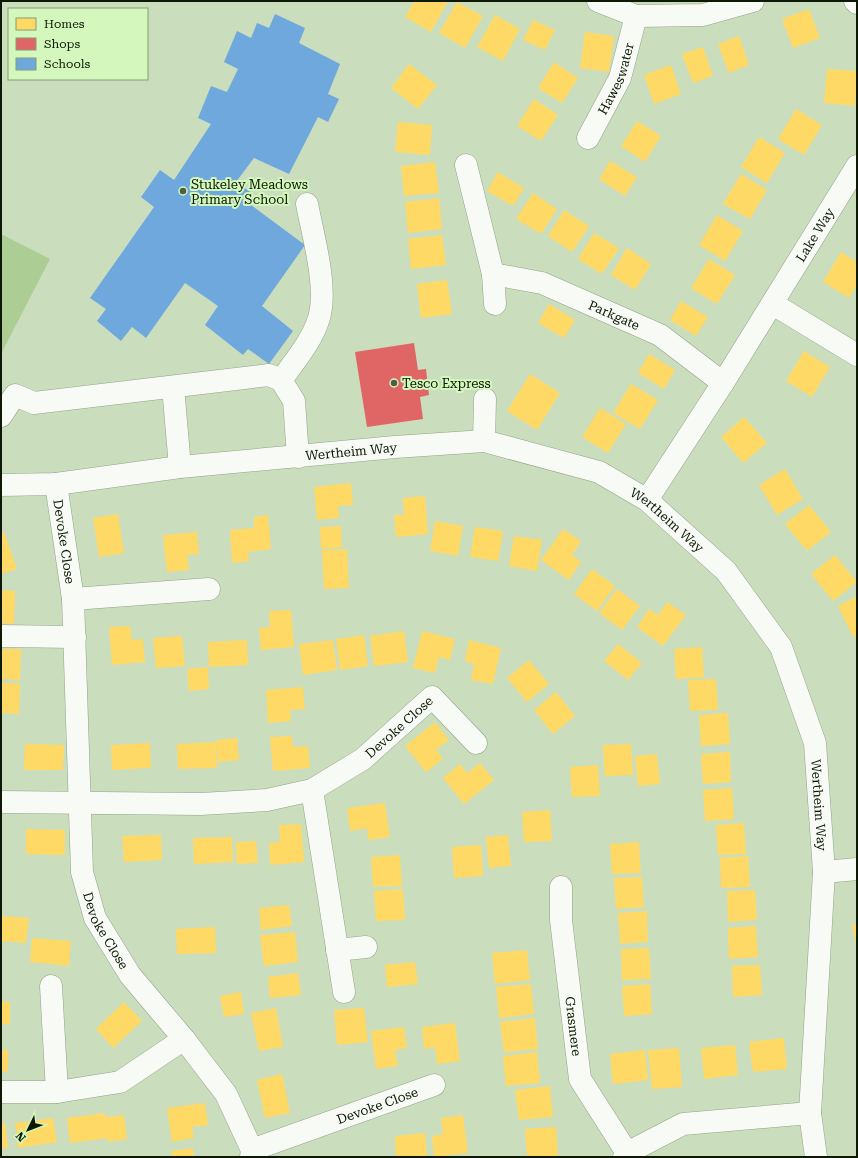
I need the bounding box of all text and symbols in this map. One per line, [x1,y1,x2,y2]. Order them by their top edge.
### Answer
legend [8,8,148,80]
text: Homes [44,17,85,31]
text: Shops [44,37,80,51]
street label: Haweswater [595,41,637,117]
text: Schools [44,57,91,71]
place label: Stukeley Meadows Primary School [191,177,308,207]
marker: Stukeley Meadows Primary School [178,186,188,196]
street label: Lake Way [793,205,838,265]
street label: Parkgate [586,297,642,333]
place label: Tesco Express [402,376,491,391]
marker: Tesco Express [389,378,399,388]
street label: Wertheim Way [305,440,398,463]
street label: Wertheim Way [627,485,707,556]
street label: Devoke Close [50,498,78,585]
street label: Devoke Close [362,693,436,761]
street label: Wertheim Way [808,759,830,852]
street label: Devoke Close [80,890,132,972]
street label: Grasmere [562,996,584,1057]
street label: Devoke Close [335,1084,420,1127]
north arrow [8,1110,48,1150]
text: N [13,1129,29,1144]

